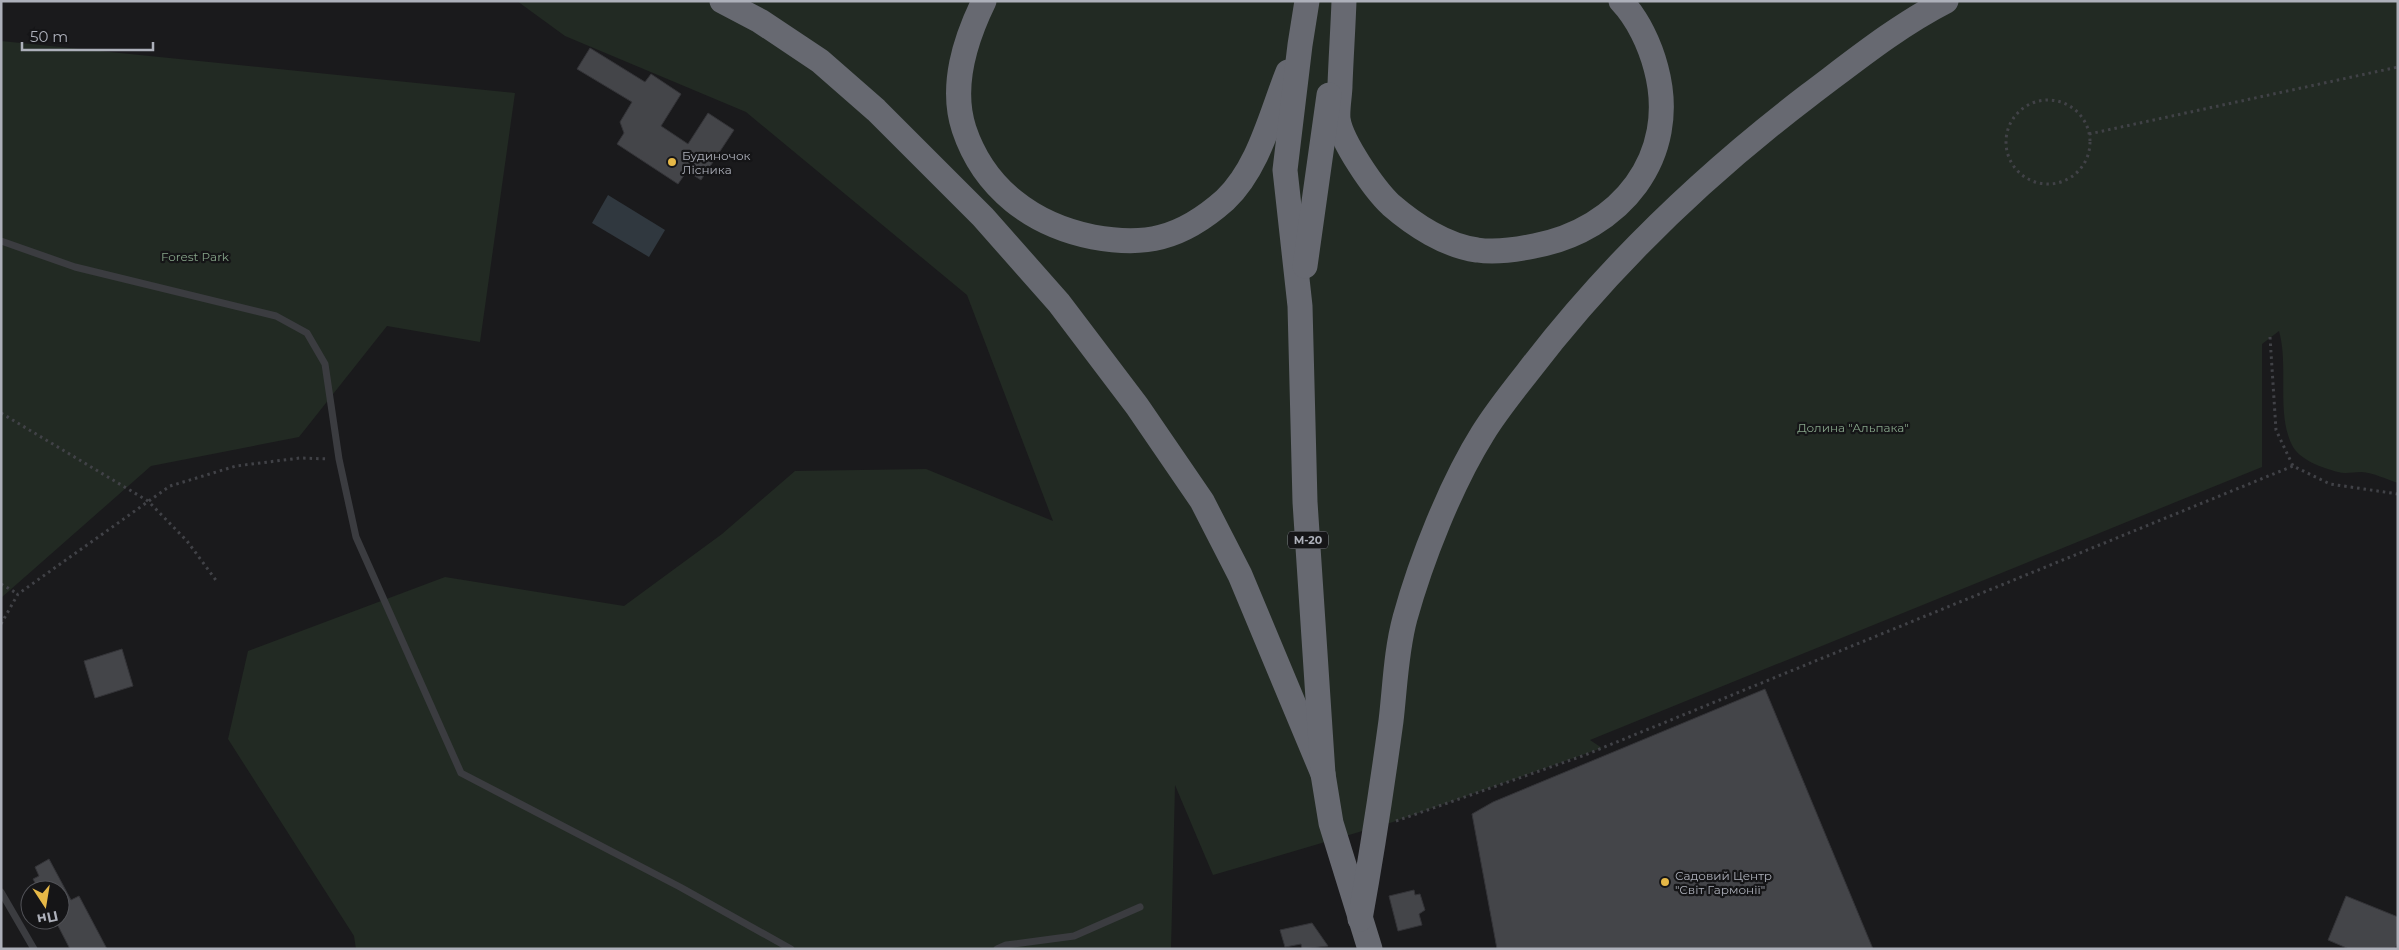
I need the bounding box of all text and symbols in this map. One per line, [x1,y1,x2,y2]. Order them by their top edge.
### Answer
scale bar [22,20,154,52]
text: 50 m [30,27,68,46]
place label: Будиночок Лісника [682,148,751,177]
marker: Будиночок Лісника [666,156,678,168]
park label: Forest Park [161,249,230,264]
park label: Долина "Альпака" [1797,420,1909,435]
road number: М-20 [1288,532,1328,548]
place label: Садовий Центр "Світ Гармонії" [1675,868,1772,897]
marker: Садовий Центр "Світ Гармонії" [1659,876,1671,888]
north arrow [20,880,70,930]
text: Пн [36,907,60,929]

